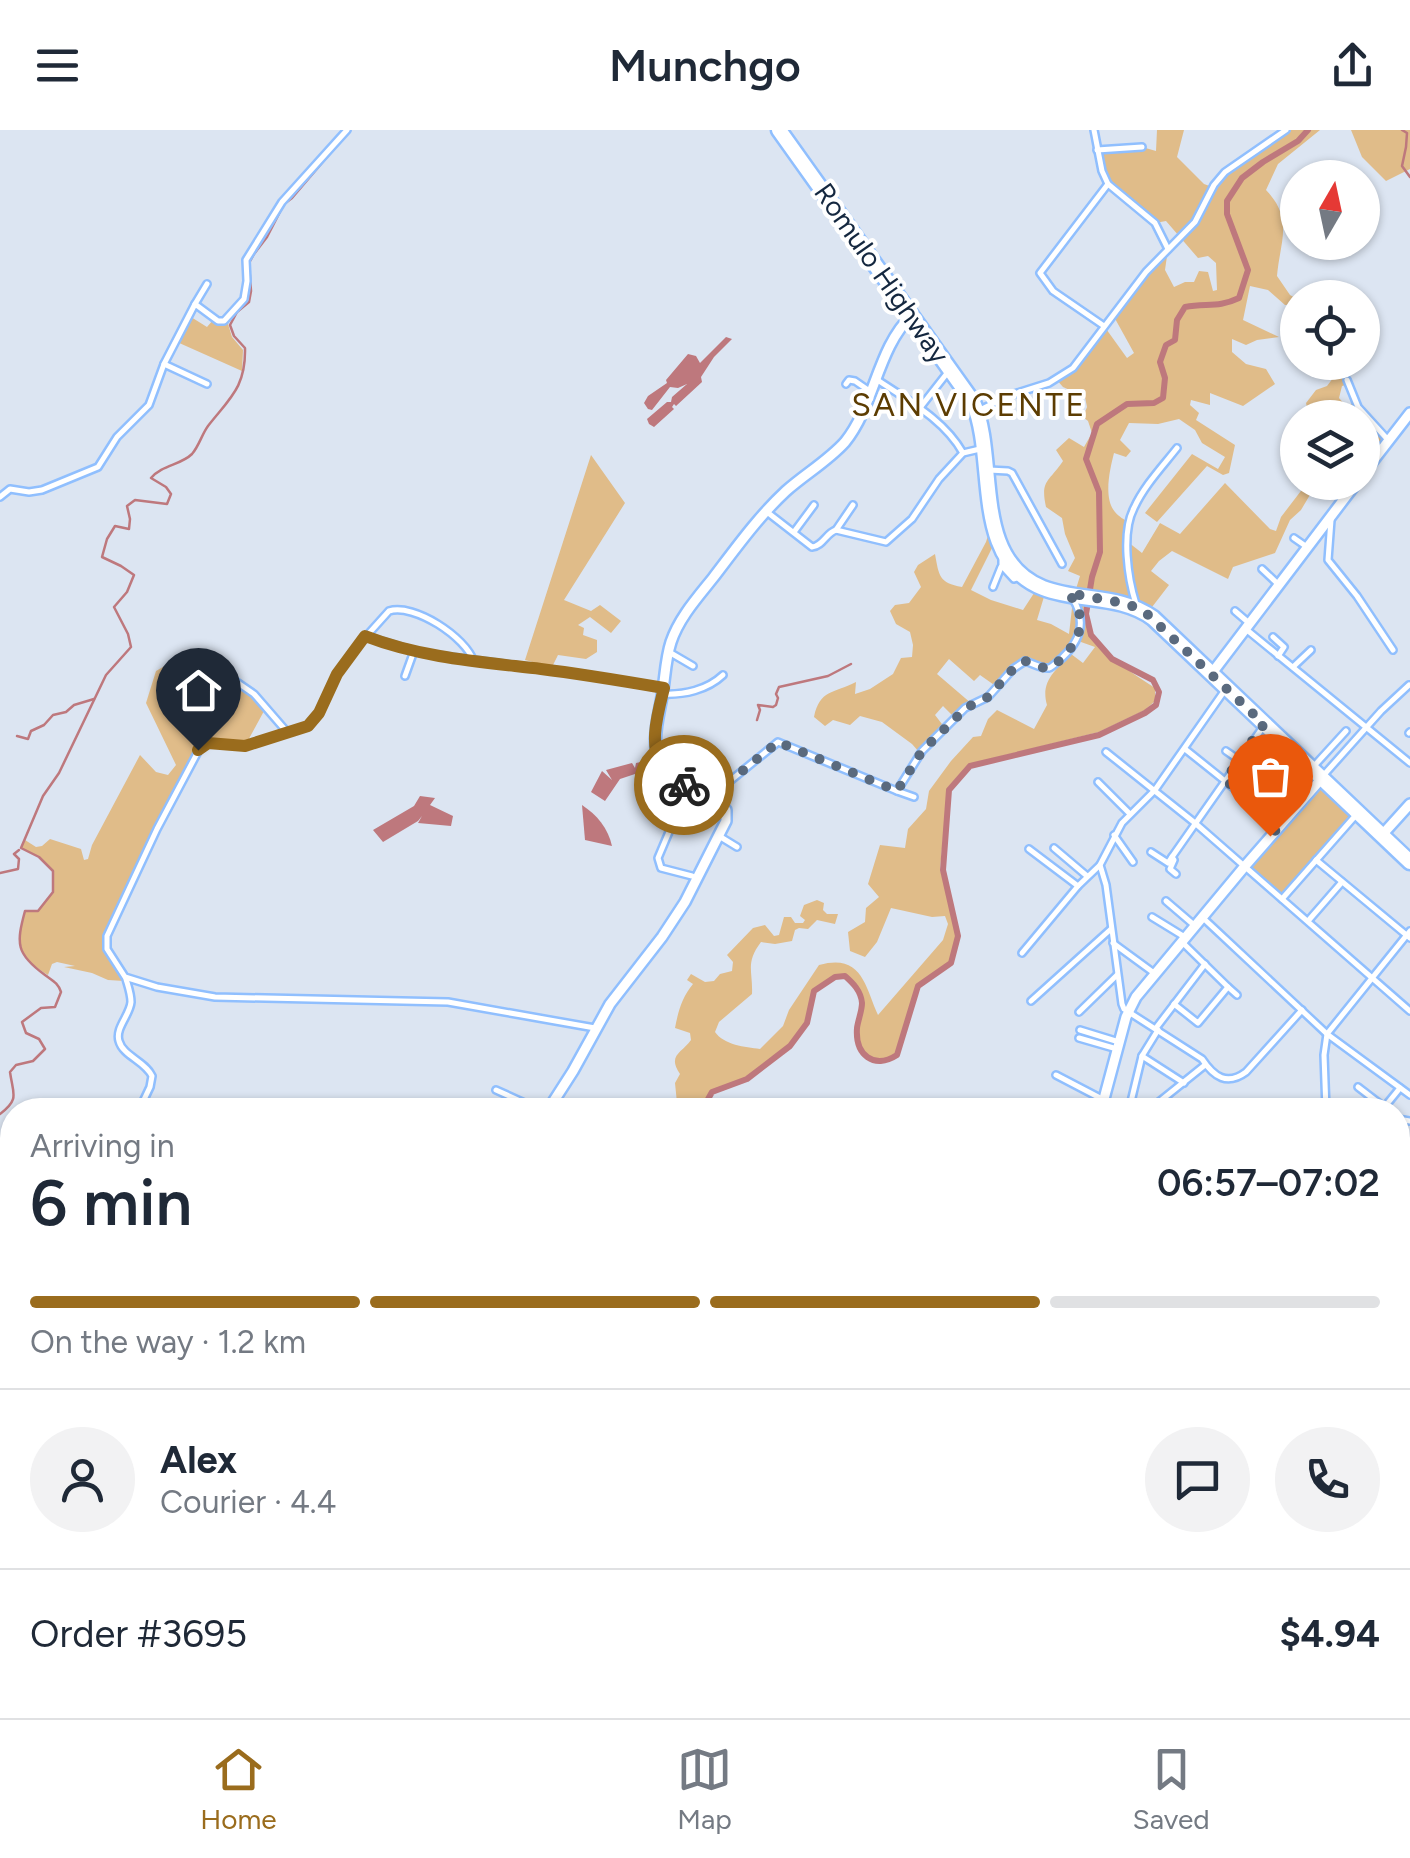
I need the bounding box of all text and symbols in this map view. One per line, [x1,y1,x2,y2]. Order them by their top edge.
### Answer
icon: menu [30,38,85,93]
text: Munchgo [609,38,801,92]
icon: share [1325,38,1380,93]
north arrow [1280,160,1380,260]
map controls [1280,160,1380,500]
street label: Romulo Highway [807,176,957,370]
button: locate [1280,280,1380,380]
district label: SAN VICENTE [851,386,1087,424]
button: layers [1280,400,1380,500]
pin [156,648,241,751]
icon: home [171,663,226,718]
pin [1228,734,1313,837]
courier [634,735,734,835]
icon: bag [1243,749,1298,804]
icon: bike [657,758,712,813]
text: Arriving in [30,1127,175,1165]
text: 06:57–07:02 [1157,1160,1380,1206]
text: 6 min [30,1163,192,1241]
text: On the way · 1.2 km [30,1323,306,1361]
button: person [30,1427,135,1532]
button: chat [1145,1427,1250,1532]
button: phone [1275,1427,1380,1532]
text: Alex [160,1437,237,1483]
text: Courier · 4.4 [160,1483,336,1521]
text: Order #3695 [30,1611,247,1657]
text: $4.94 [1279,1611,1380,1657]
tab: Home [200,1742,277,1836]
tab: Map [677,1742,732,1836]
tab: Saved [1133,1742,1210,1836]

